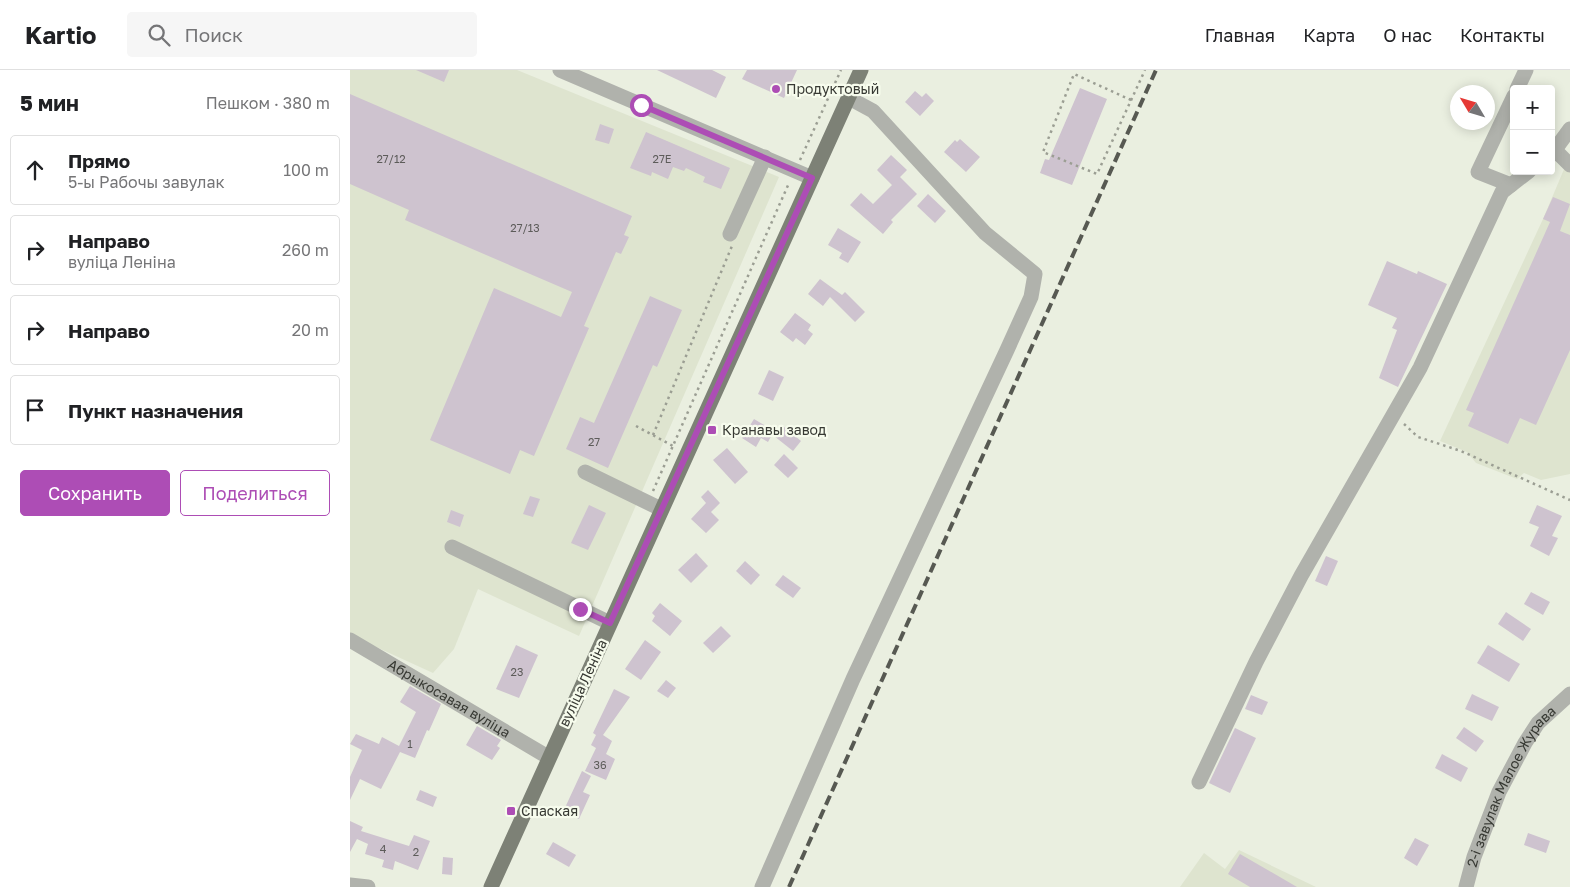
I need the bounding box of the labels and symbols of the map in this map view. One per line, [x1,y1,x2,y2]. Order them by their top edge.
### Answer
place label: Продуктовый [786,80,879,97]
marker: Продуктовый [770,83,782,95]
north arrow [1450,85,1495,130]
route start [630,94,653,117]
house number: 27/12 [376,152,406,165]
house number: 27Е [653,152,672,165]
house number: 27/13 [510,221,540,234]
place label: Кранавы завод [722,421,827,438]
marker: Кранавы завод [706,424,718,436]
house number: 27 [588,435,600,448]
route end [569,598,592,621]
street label: вуліца Леніна [555,636,610,729]
street label: Абрыкосавая вуліца [385,655,514,741]
house number: 23 [511,665,523,678]
street label: 2-і завулак Малое Журава [1463,702,1559,869]
house number: 1 [407,737,413,750]
house number: 36 [593,758,607,771]
place label: Спаская [521,802,578,819]
marker: Спаская [505,805,517,817]
house number: 4 [380,842,387,855]
house number: 2 [413,845,419,858]

